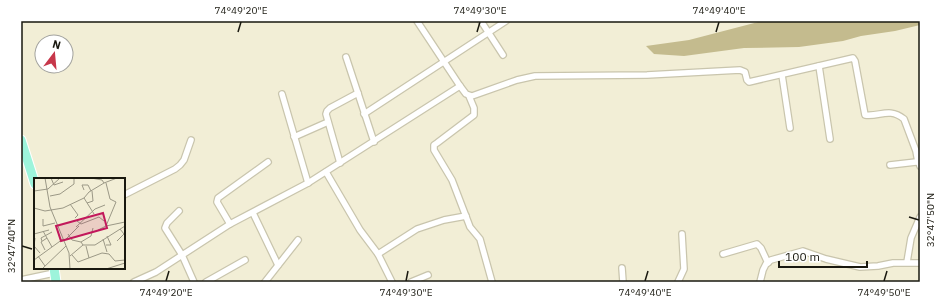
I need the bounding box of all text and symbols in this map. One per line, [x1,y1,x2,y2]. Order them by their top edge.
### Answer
text: 74°49'20"E [214,4,268,17]
text: 74°49'30"E [453,4,507,17]
text: 74°49'40"E [692,4,746,17]
north arrow [34,34,74,74]
text: N [51,37,63,52]
inset map [34,178,125,269]
text: 32°47'50"N [924,193,937,247]
text: 32°47'40"N [5,219,18,273]
scale bar [779,243,867,269]
text: 100 m [785,249,820,264]
text: 74°49'20"E [139,286,193,299]
text: 74°49'30"E [379,286,433,299]
text: 74°49'40"E [618,286,672,299]
text: 74°49'50"E [857,286,911,299]

